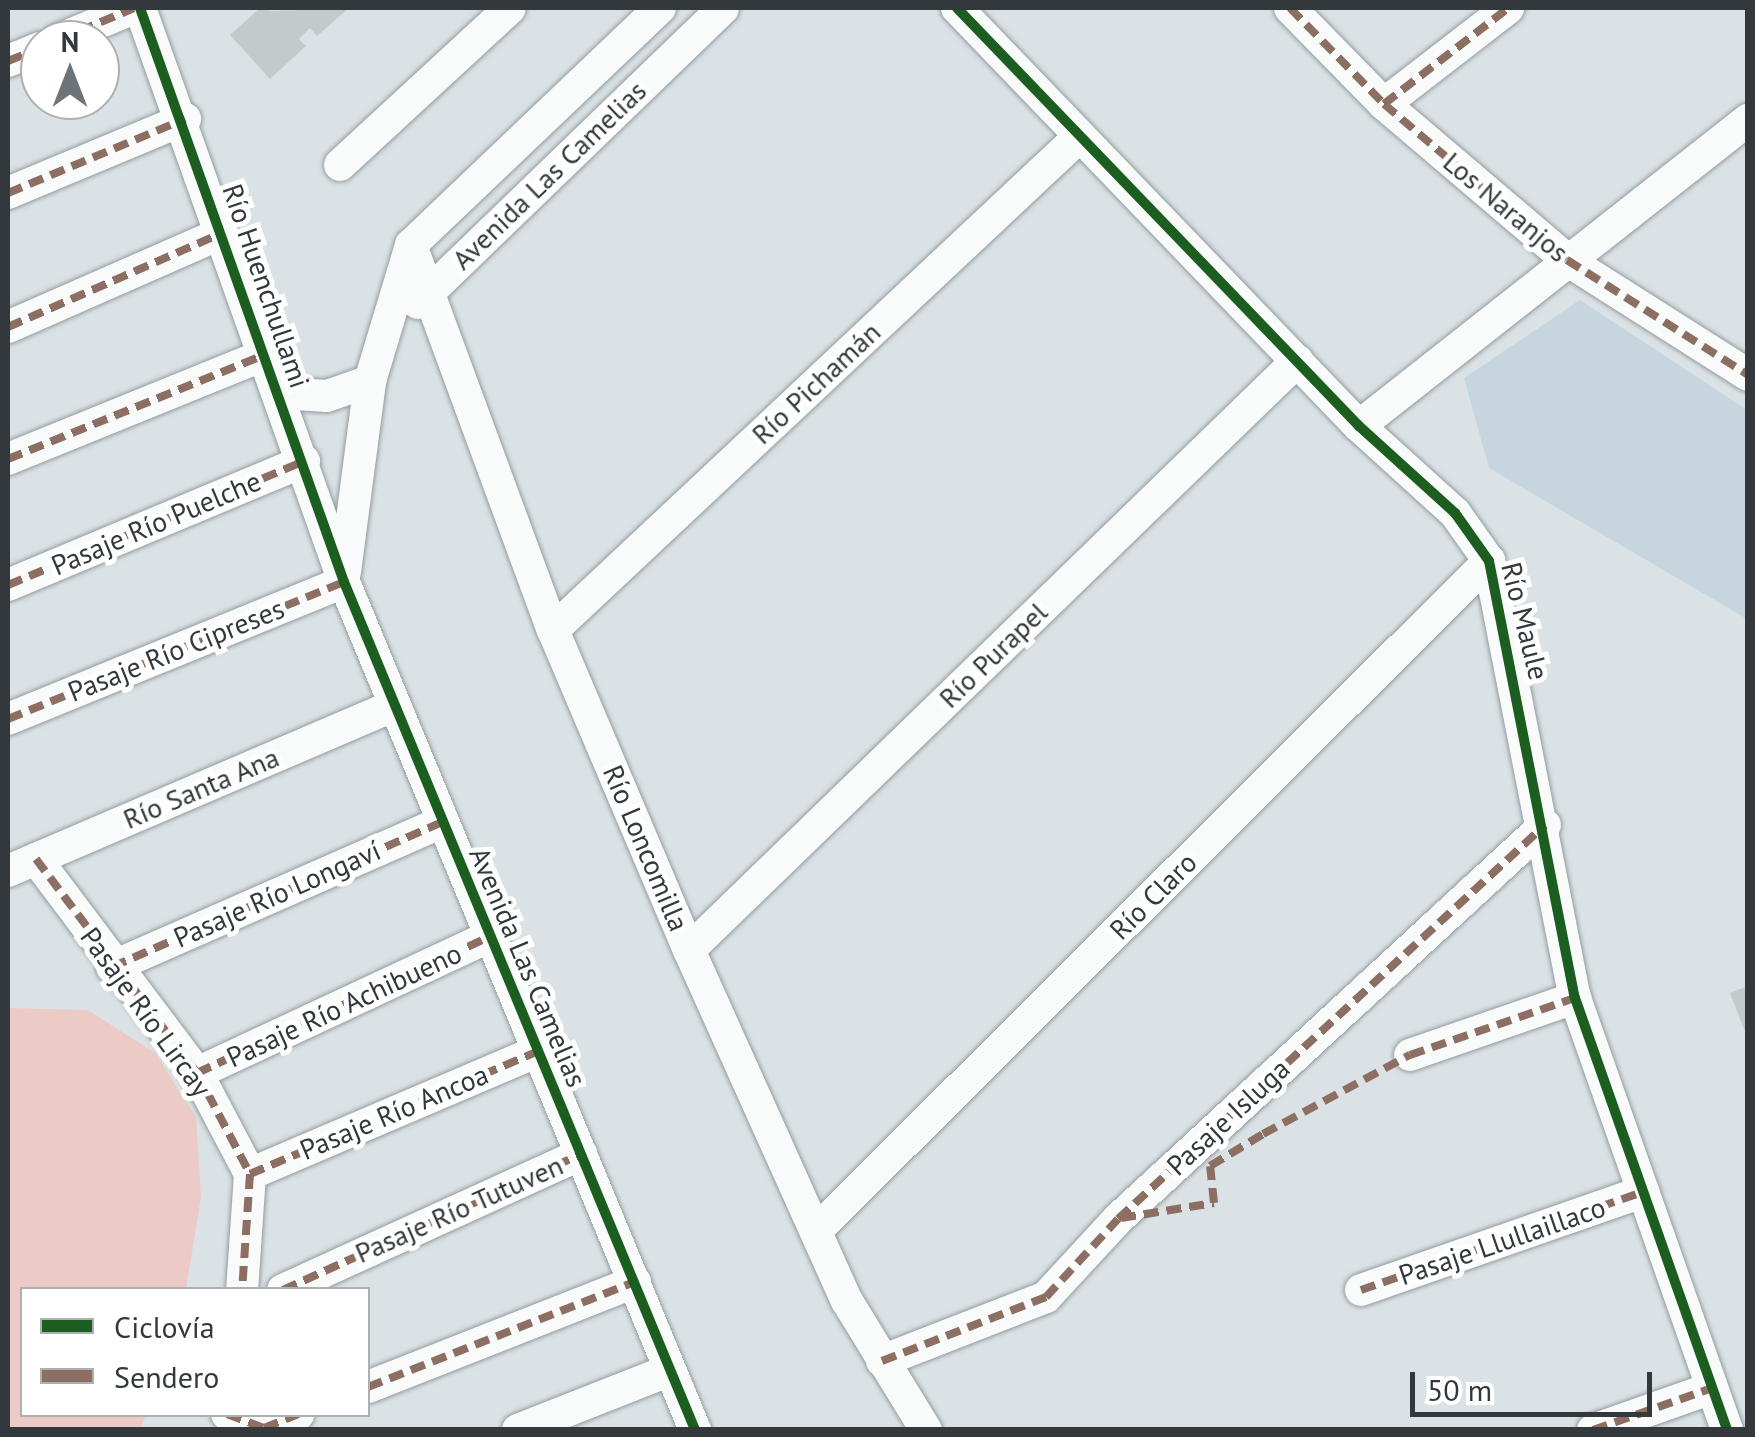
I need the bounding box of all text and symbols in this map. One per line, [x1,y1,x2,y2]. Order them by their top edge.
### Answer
north arrow [20,20,120,120]
text: N [61,23,79,60]
street label: Avenida Las Camelias [445,74,653,276]
street label: Los Naranjos [1437,145,1575,269]
street label: Río Huenchullami [215,180,317,392]
street label: Río Pichamán [745,315,887,451]
street label: Pasaje Río Puelche [46,464,266,582]
street label: Río Maule [1494,559,1556,683]
street label: Pasaje Río Cipreses [63,591,289,709]
street label: Río Purapel [932,595,1054,715]
street label: Río Santa Ana [118,740,284,836]
street label: Río Loncomilla [596,760,696,936]
street label: Pasaje Río Longaví [168,833,386,955]
street label: Avenida Las Camelias [462,842,594,1092]
street label: Río Claro [1103,846,1203,946]
street label: Pasaje Río Lircay [73,921,219,1103]
street label: Pasaje Río Achibueno [221,936,467,1074]
street label: Pasaje Isluga [1160,1052,1296,1182]
street label: Pasaje Río Ancoa [294,1057,494,1167]
street label: Pasaje Río Tutuven [349,1148,569,1270]
street label: Pasaje Llullaillaco [1394,1190,1610,1292]
legend [20,1287,370,1417]
text: Ciclovía [114,1307,215,1346]
scale bar [1415,1352,1658,1414]
text: Sendero [114,1357,219,1396]
text: 50 m [1427,1370,1492,1409]

